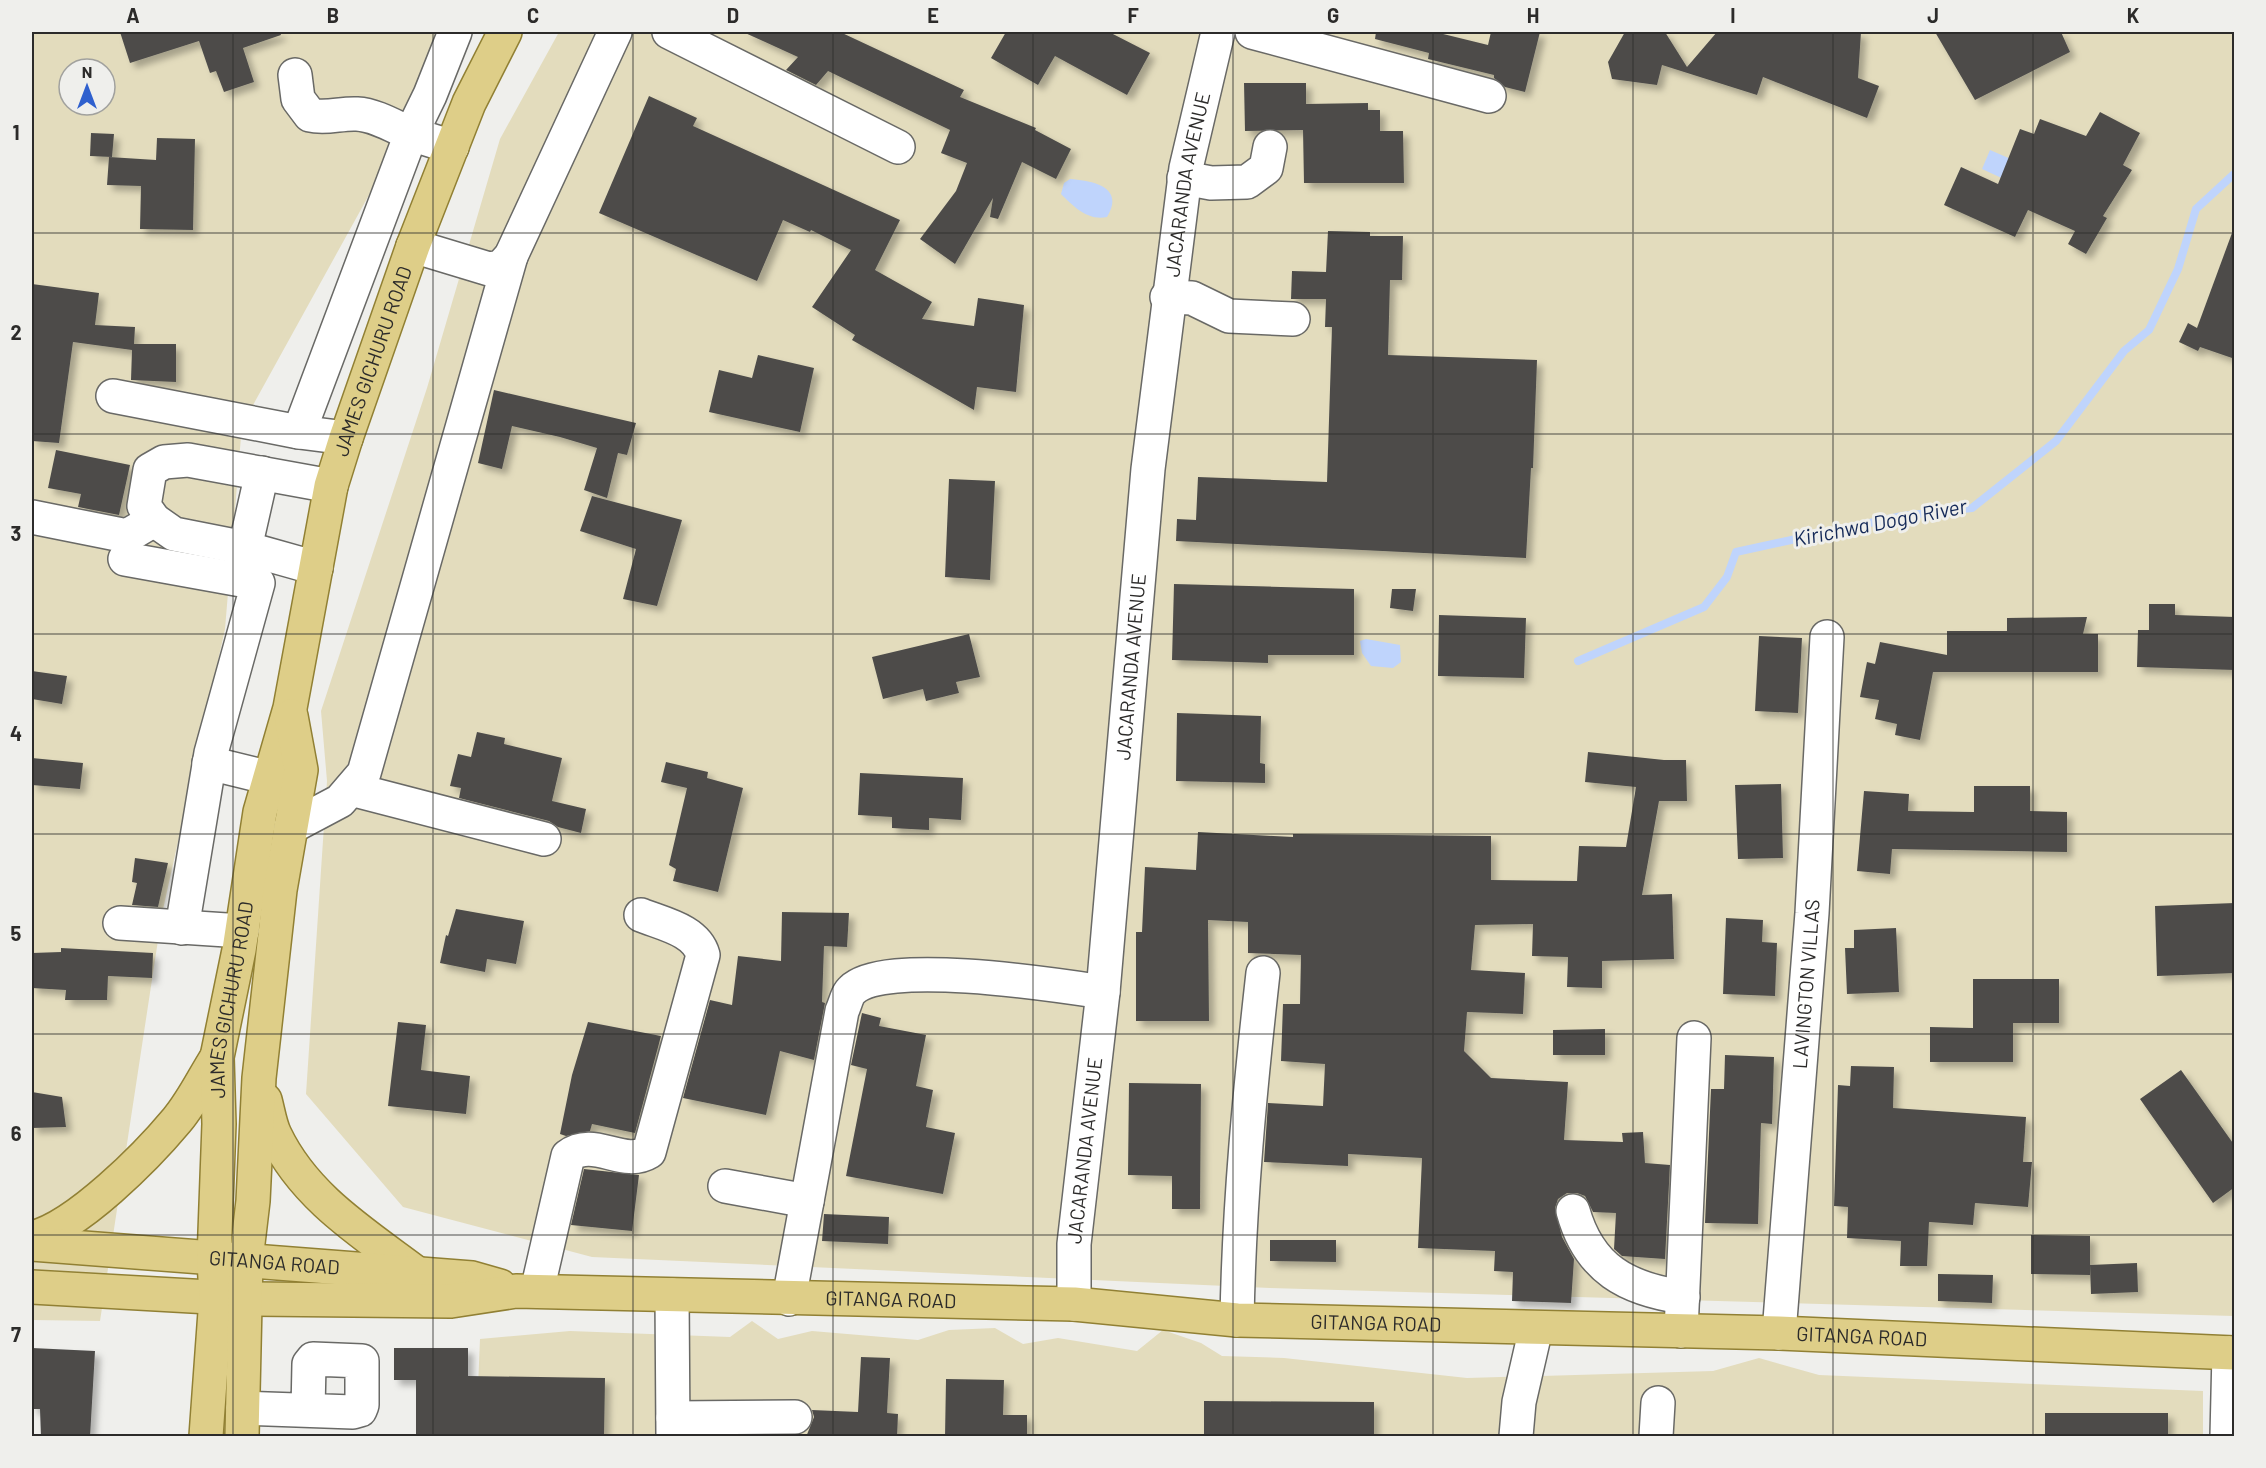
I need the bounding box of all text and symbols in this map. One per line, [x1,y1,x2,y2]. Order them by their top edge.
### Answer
text: A [126,3,140,27]
text: B [327,3,339,27]
text: C [527,3,539,27]
text: D [727,3,739,27]
text: E [927,3,939,27]
text: F [1127,3,1139,27]
text: G [1327,3,1339,27]
text: H [1527,3,1539,27]
text: I [1730,3,1736,27]
text: J [1927,3,1939,27]
text: K [2127,3,2140,27]
north arrow [57,57,117,117]
text: N [82,62,92,81]
street label: JACARANDA AVENUE [1159,89,1215,278]
text: 1 [12,120,20,144]
street label: JAMES GICHURU ROAD [328,263,416,459]
text: 2 [10,320,22,344]
water label: Kirichwa Dogo River [1791,492,1969,551]
text: 3 [11,521,21,545]
street label: JACARANDA AVENUE [1110,572,1150,761]
text: 4 [10,721,22,745]
street label: LAVINGTON VILLAS [1787,899,1824,1070]
street label: JAMES GICHURU ROAD [204,900,257,1099]
text: 5 [11,921,22,945]
street label: JACARANDA AVENUE [1061,1056,1106,1245]
text: 6 [11,1121,22,1145]
street label: GITANGA ROAD [208,1245,341,1279]
street label: GITANGA ROAD [825,1285,957,1312]
street label: GITANGA ROAD [1310,1309,1442,1336]
street label: GITANGA ROAD [1796,1321,1928,1351]
text: 7 [11,1322,21,1346]

